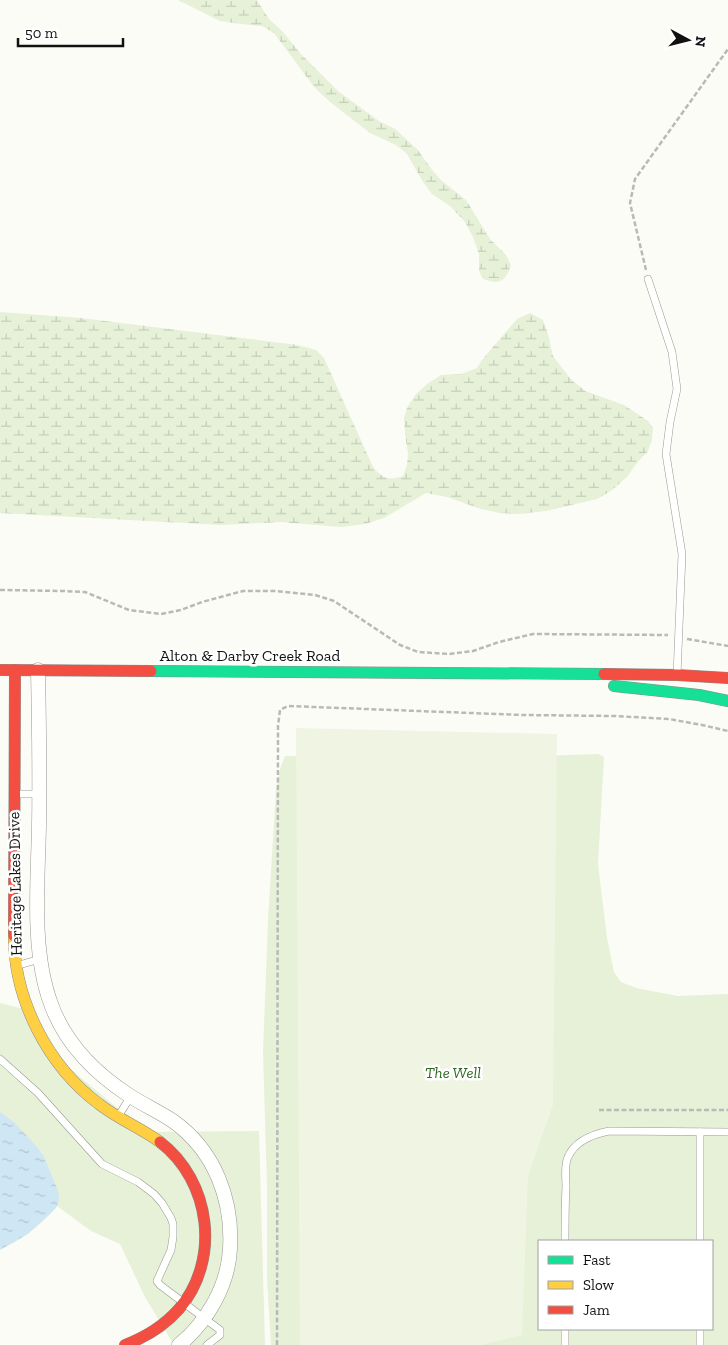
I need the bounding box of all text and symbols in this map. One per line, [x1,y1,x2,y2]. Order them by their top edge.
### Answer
scale bar [18,15,122,47]
north arrow [663,15,713,65]
text: 50 m [25,24,58,42]
text: N [691,35,709,48]
street label: Alton & Darby Creek Road [160,646,341,665]
street label: Heritage Lakes Drive [4,812,26,956]
park label: The Well [425,1063,481,1082]
legend [538,1240,713,1330]
text: Fast [583,1251,611,1269]
text: Slow [583,1276,615,1294]
text: Jam [583,1301,610,1319]

